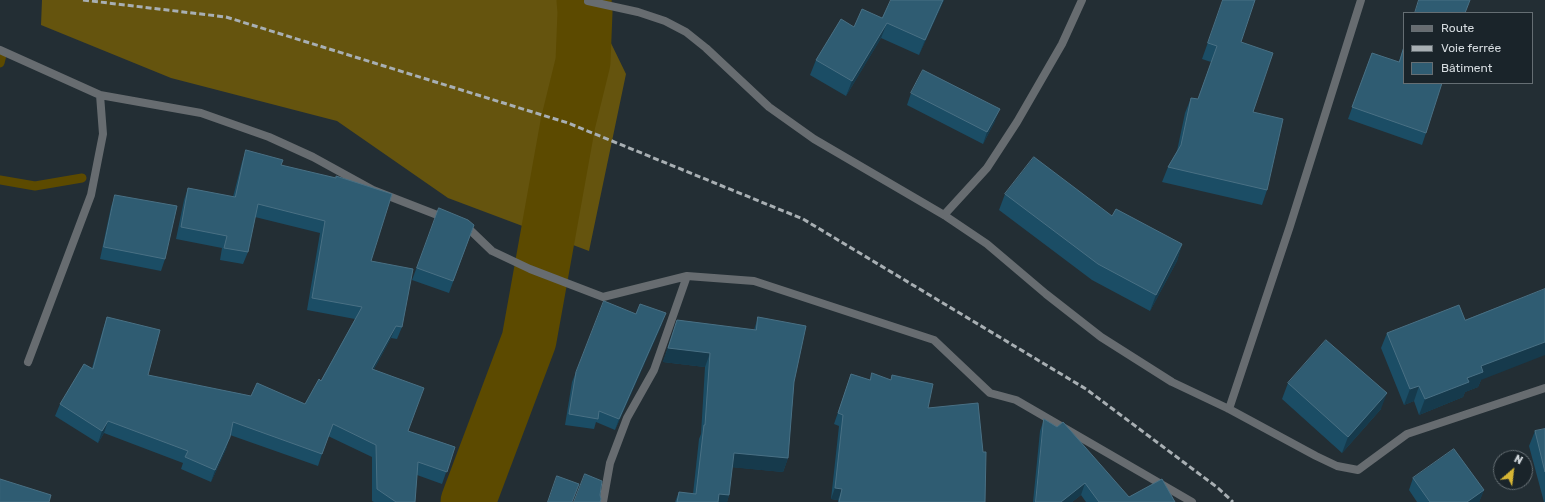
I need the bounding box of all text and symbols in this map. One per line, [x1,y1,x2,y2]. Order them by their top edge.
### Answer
legend [1403,12,1533,84]
text: Route [1441,21,1474,35]
text: Voie ferrée [1441,41,1501,55]
text: Bâtiment [1441,61,1492,75]
north arrow [1493,450,1533,490]
text: N [1512,452,1525,467]

